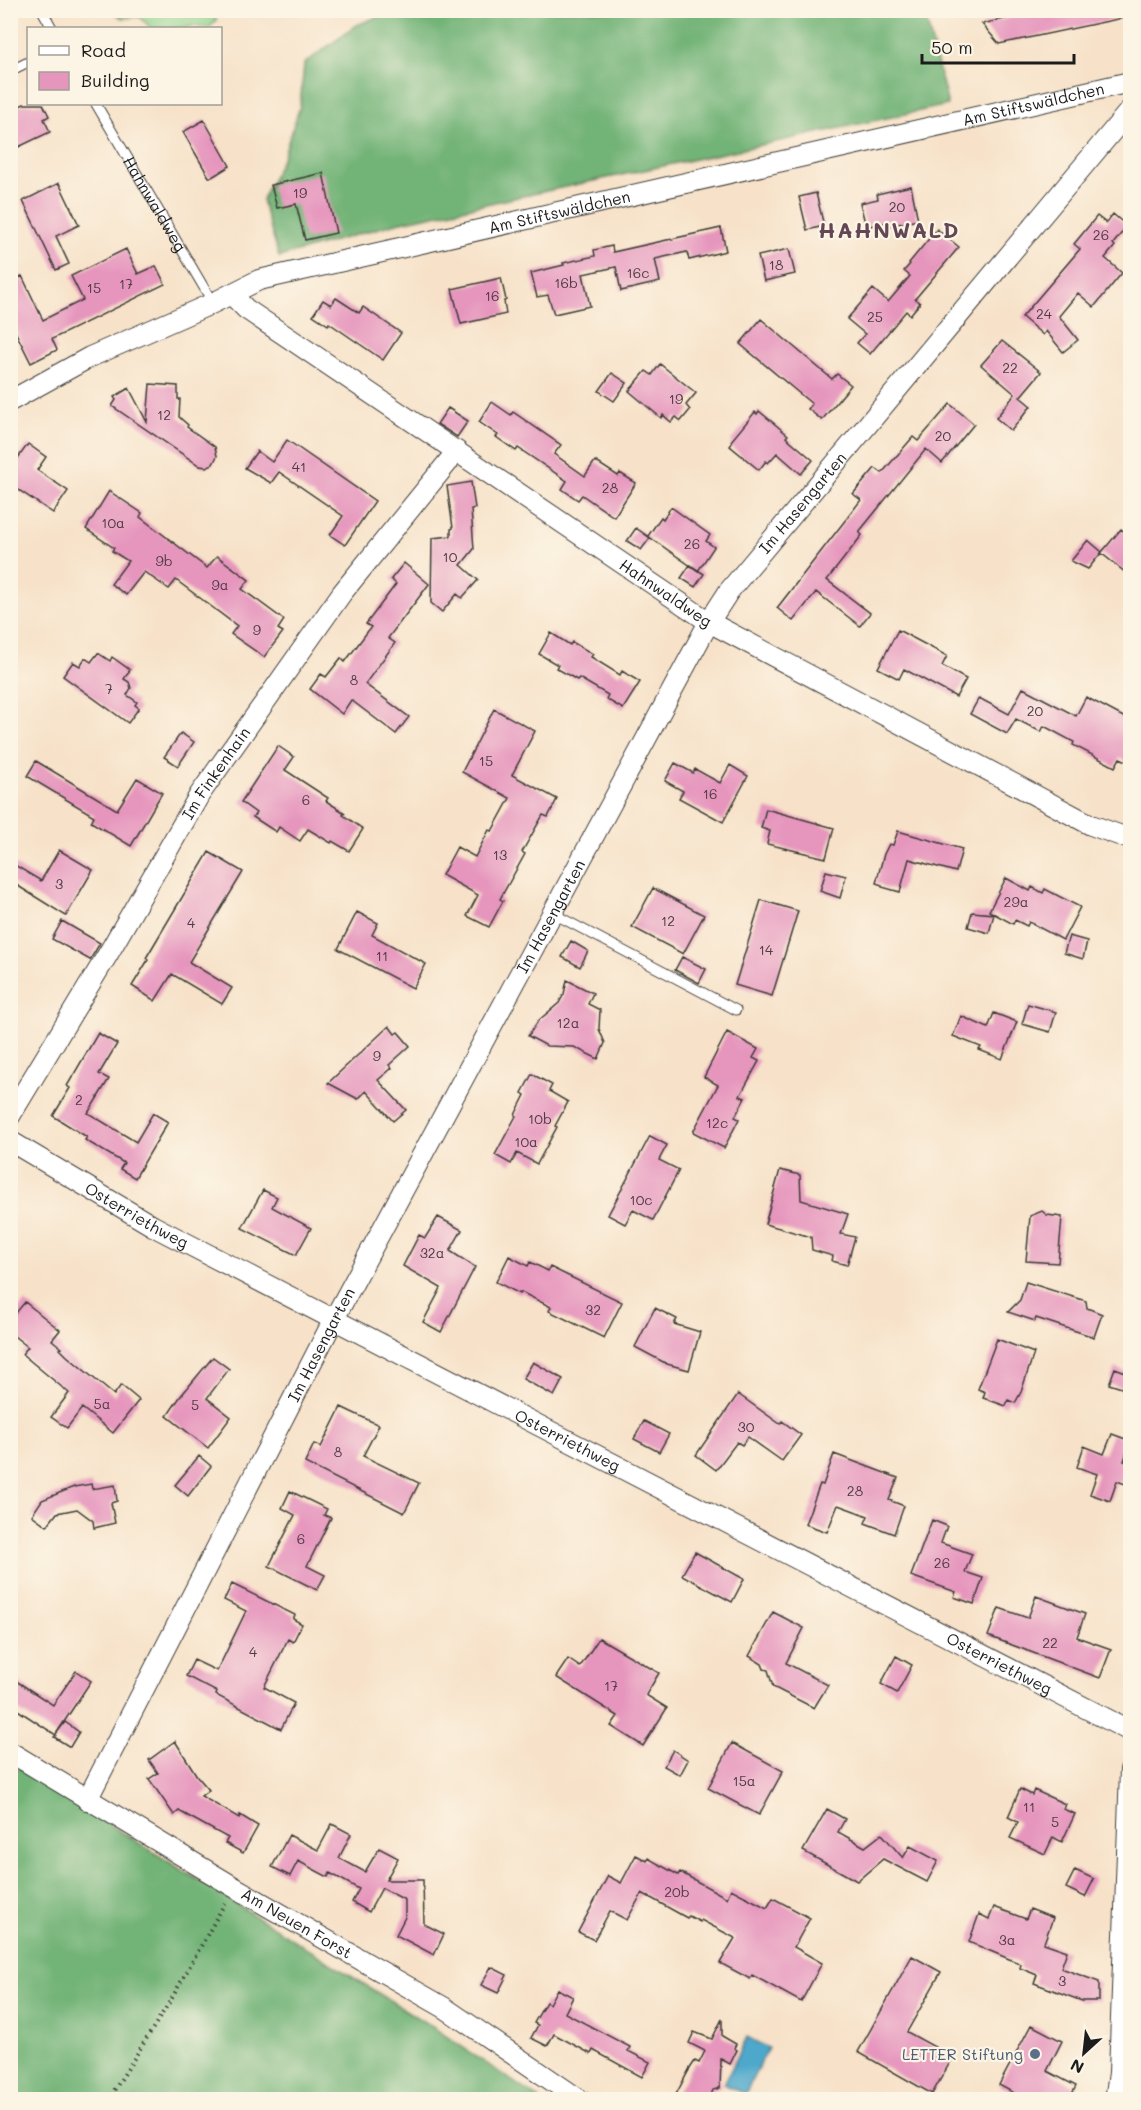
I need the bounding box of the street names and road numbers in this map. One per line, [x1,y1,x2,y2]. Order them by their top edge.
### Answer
street label: Am Stiftswäldchen [960,77,1106,130]
street label: Hahnwaldweg [119,152,192,255]
street label: Am Stiftswäldchen [486,185,632,238]
street label: Im Hasengarten [754,447,851,558]
street label: Hahnwaldweg [616,554,717,631]
street label: Im Finkenhain [177,722,254,823]
street label: Im Hasengarten [511,856,589,977]
street label: Osterriethweg [81,1177,192,1253]
street label: Im Hasengarten [282,1284,359,1405]
street label: Osterriethweg [511,1404,624,1476]
street label: Osterriethweg [943,1627,1056,1699]
street label: Am Neuen Forst [238,1882,356,1963]

